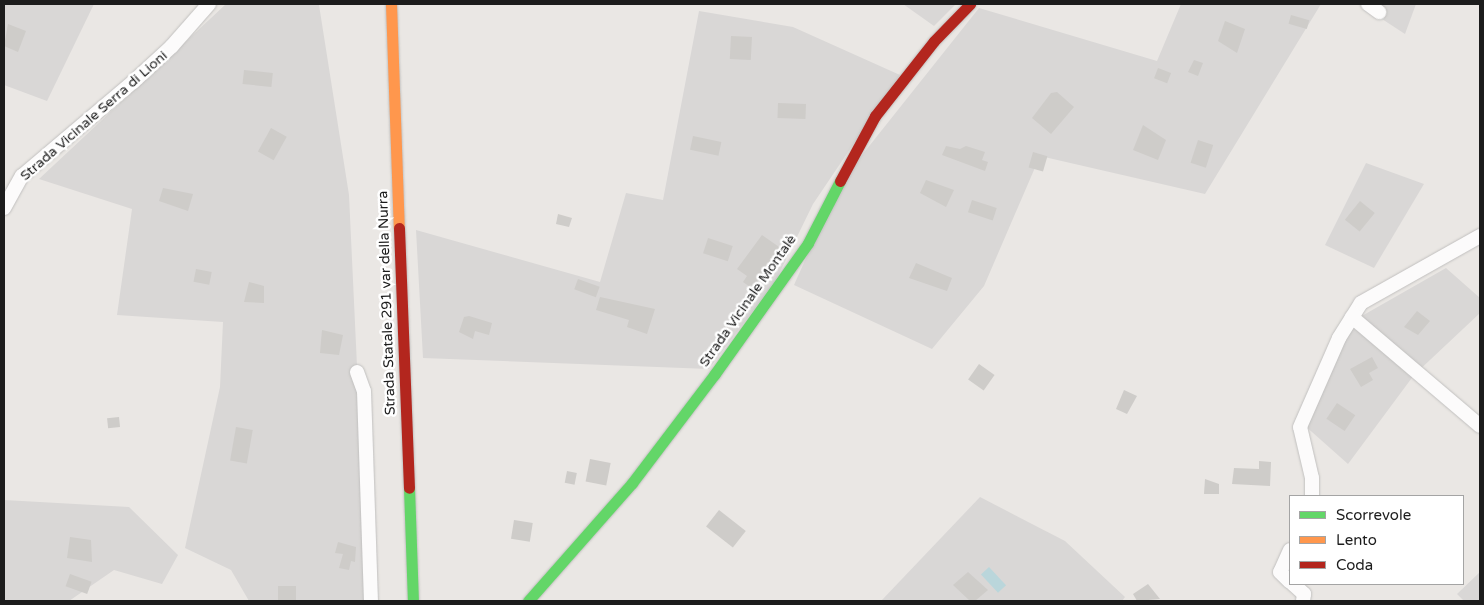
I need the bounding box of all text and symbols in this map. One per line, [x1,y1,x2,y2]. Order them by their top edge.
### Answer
street label: Strada Vicinale Serra di Lioni [17,47,171,185]
street label: Strada Statale 291 var della Nurra [375,191,399,415]
street label: Strada Vicinale Montalè [696,232,800,370]
legend [1289,495,1464,585]
text: Scorrevole [1336,506,1411,524]
text: Lento [1336,531,1377,549]
text: Coda [1336,556,1373,574]

